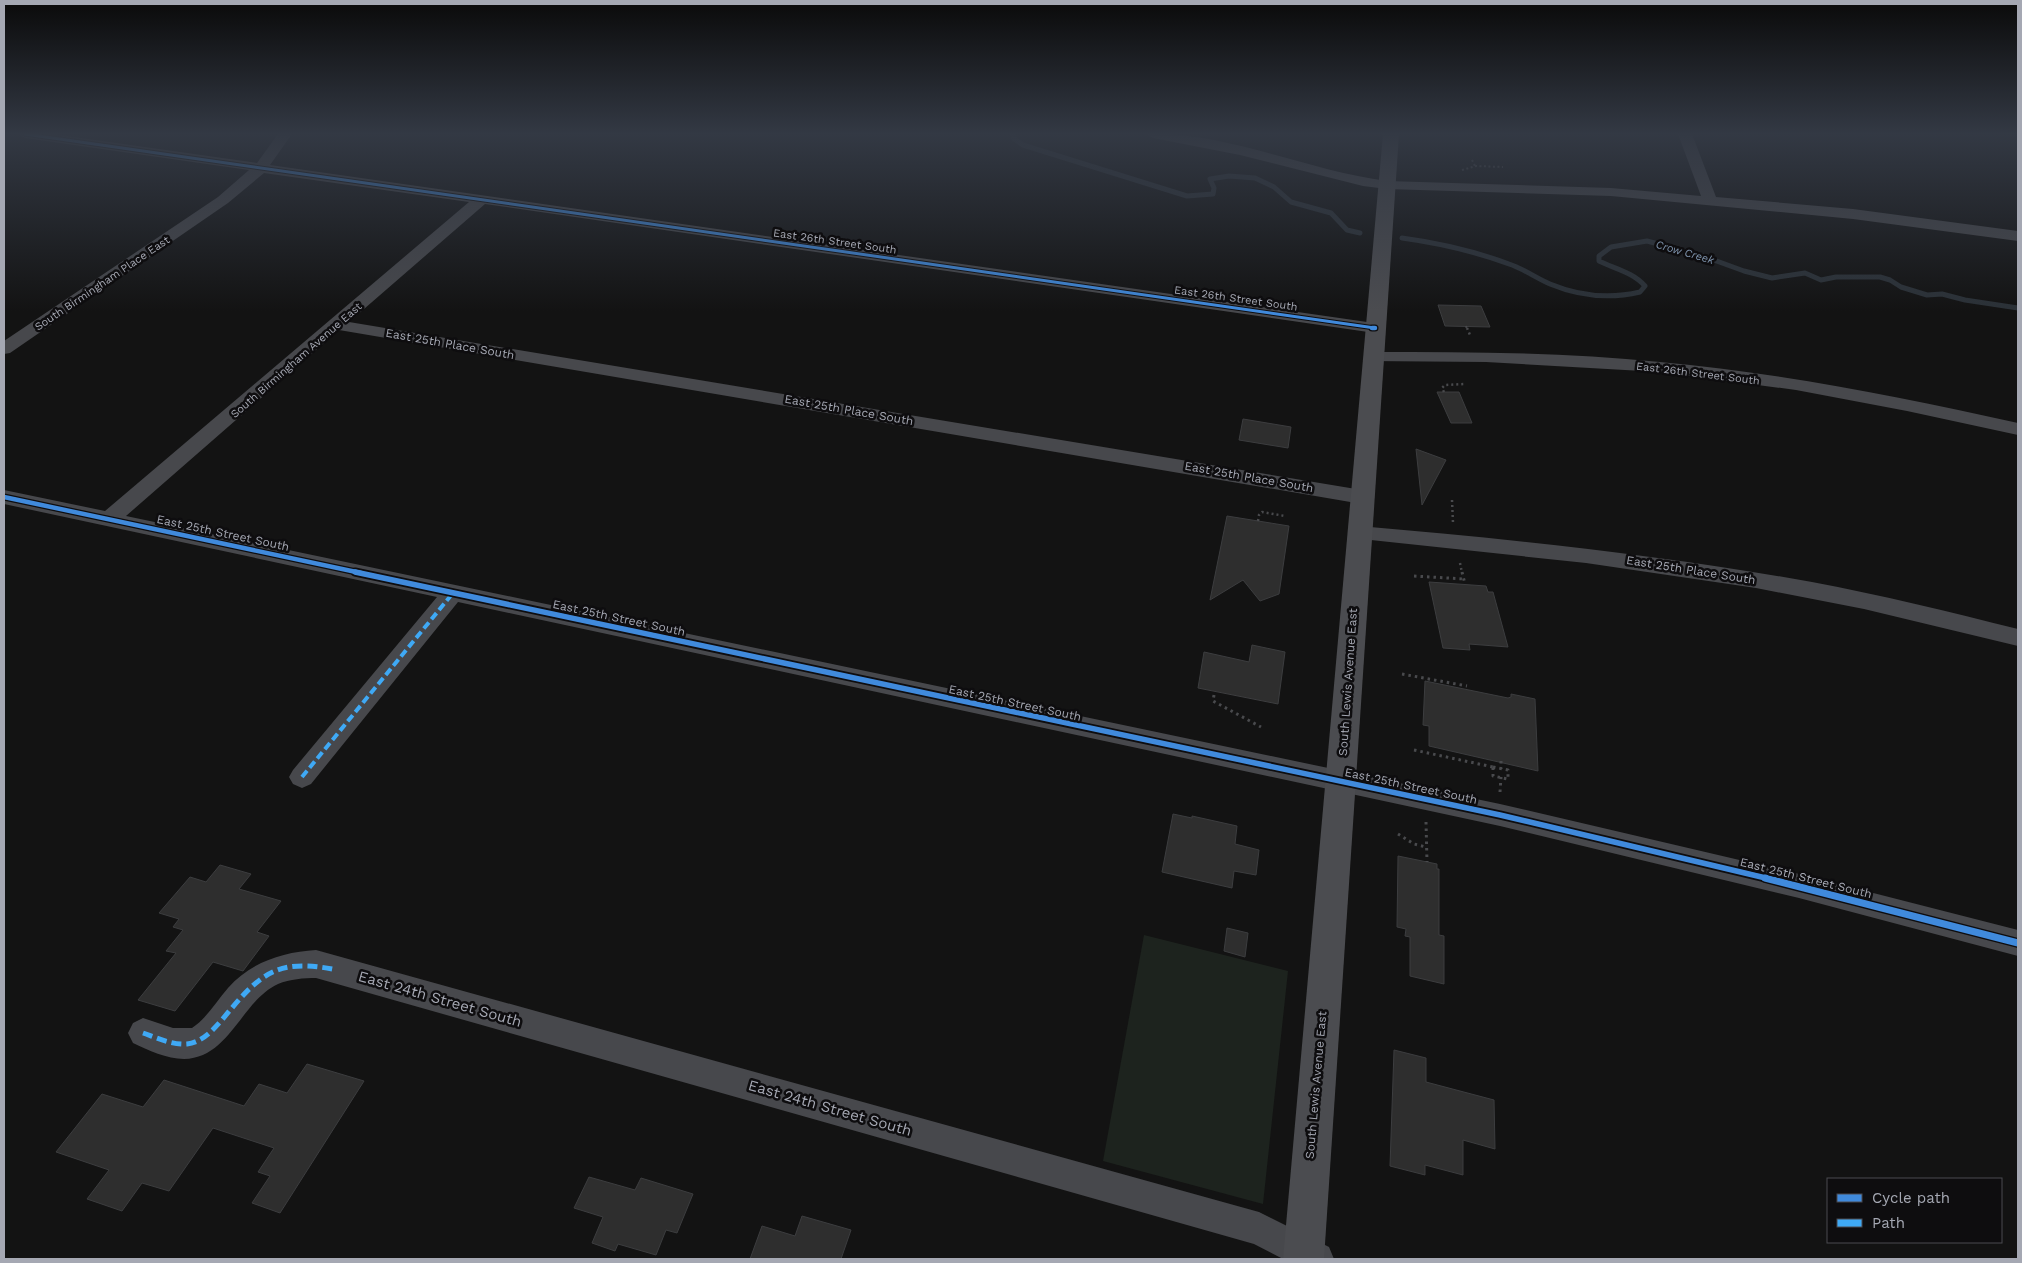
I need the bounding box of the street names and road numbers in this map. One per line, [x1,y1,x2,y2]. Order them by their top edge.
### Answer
street label: East 26th Street South [772,226,897,257]
street label: South Birmingham Place East [32,233,172,333]
street label: East 26th Street South [1173,283,1298,314]
street label: South Birmingham Avenue East [228,300,365,421]
street label: East 25th Place South [384,326,516,362]
street label: East 26th Street South [1635,359,1760,388]
street label: East 25th Place South [783,392,915,428]
street label: East 25th Place South [1183,459,1315,495]
street label: East 25th Street South [155,512,291,554]
street label: East 25th Place South [1625,553,1757,587]
street label: East 25th Street South [551,597,687,639]
street label: South Lewis Avenue East [1336,608,1360,756]
street label: East 25th Street South [947,682,1083,724]
street label: East 25th Street South [1343,765,1479,807]
street label: East 25th Street South [1739,855,1873,901]
street label: East 24th Street South [356,967,524,1031]
street label: South Lewis Avenue East [1303,1011,1329,1159]
street label: East 24th Street South [746,1076,914,1140]

